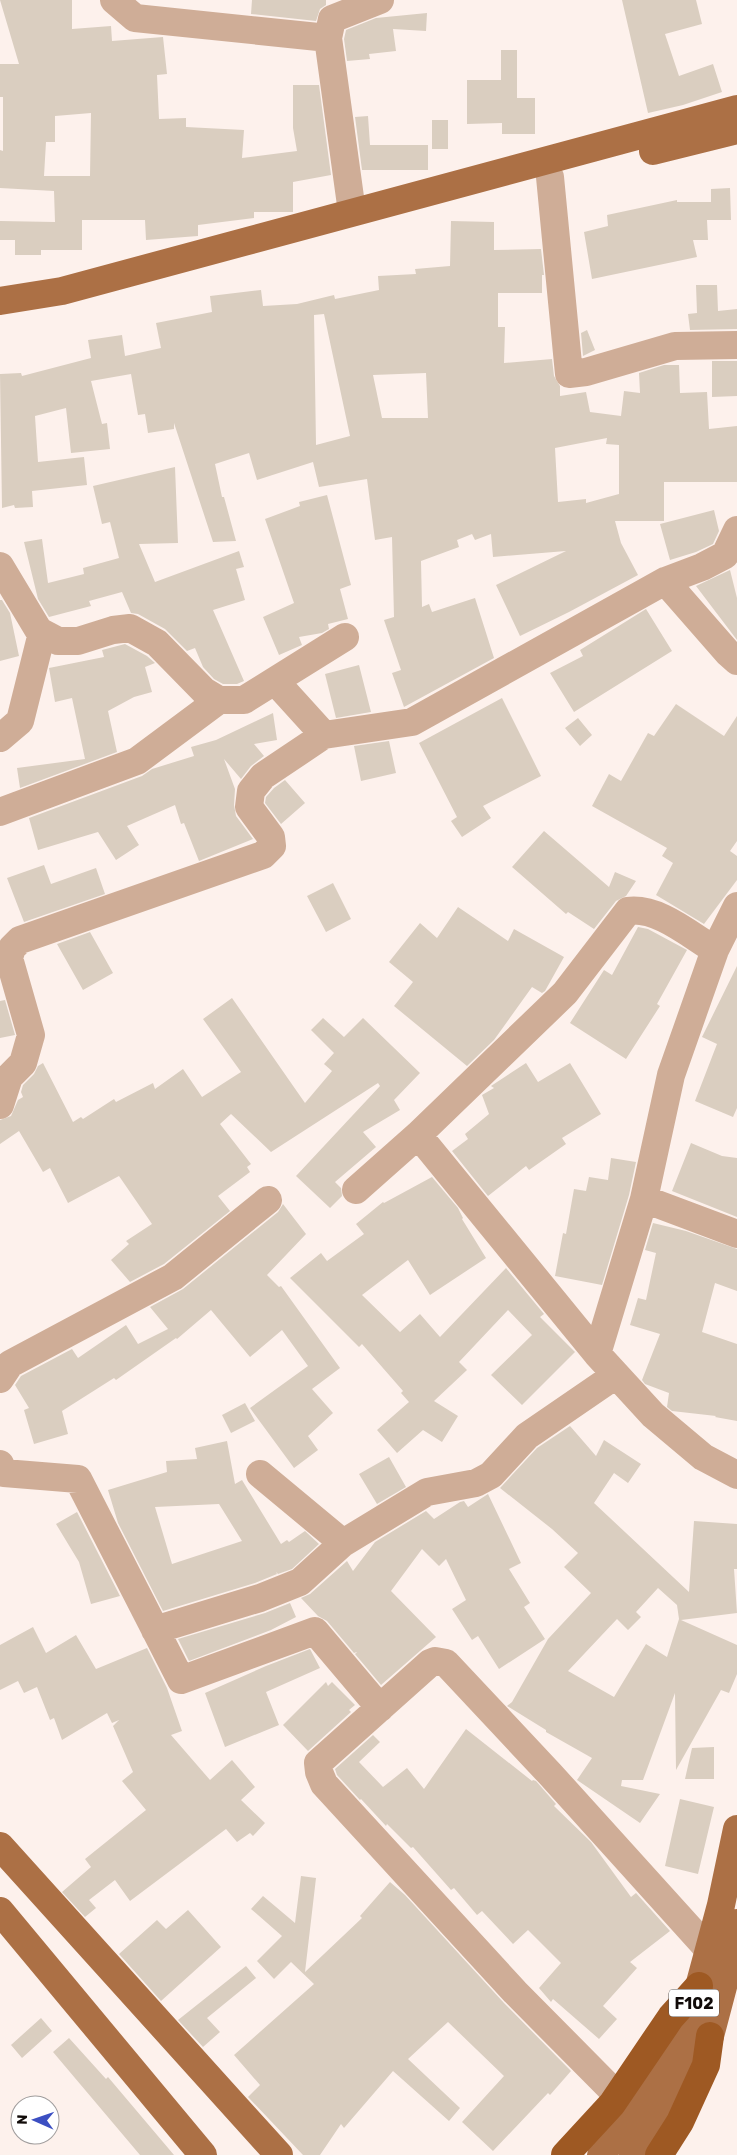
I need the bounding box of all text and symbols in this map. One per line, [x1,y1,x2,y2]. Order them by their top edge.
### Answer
road number: F102 [669,1990,719,2016]
north arrow [10,2095,60,2145]
text: N [14,2114,31,2125]

